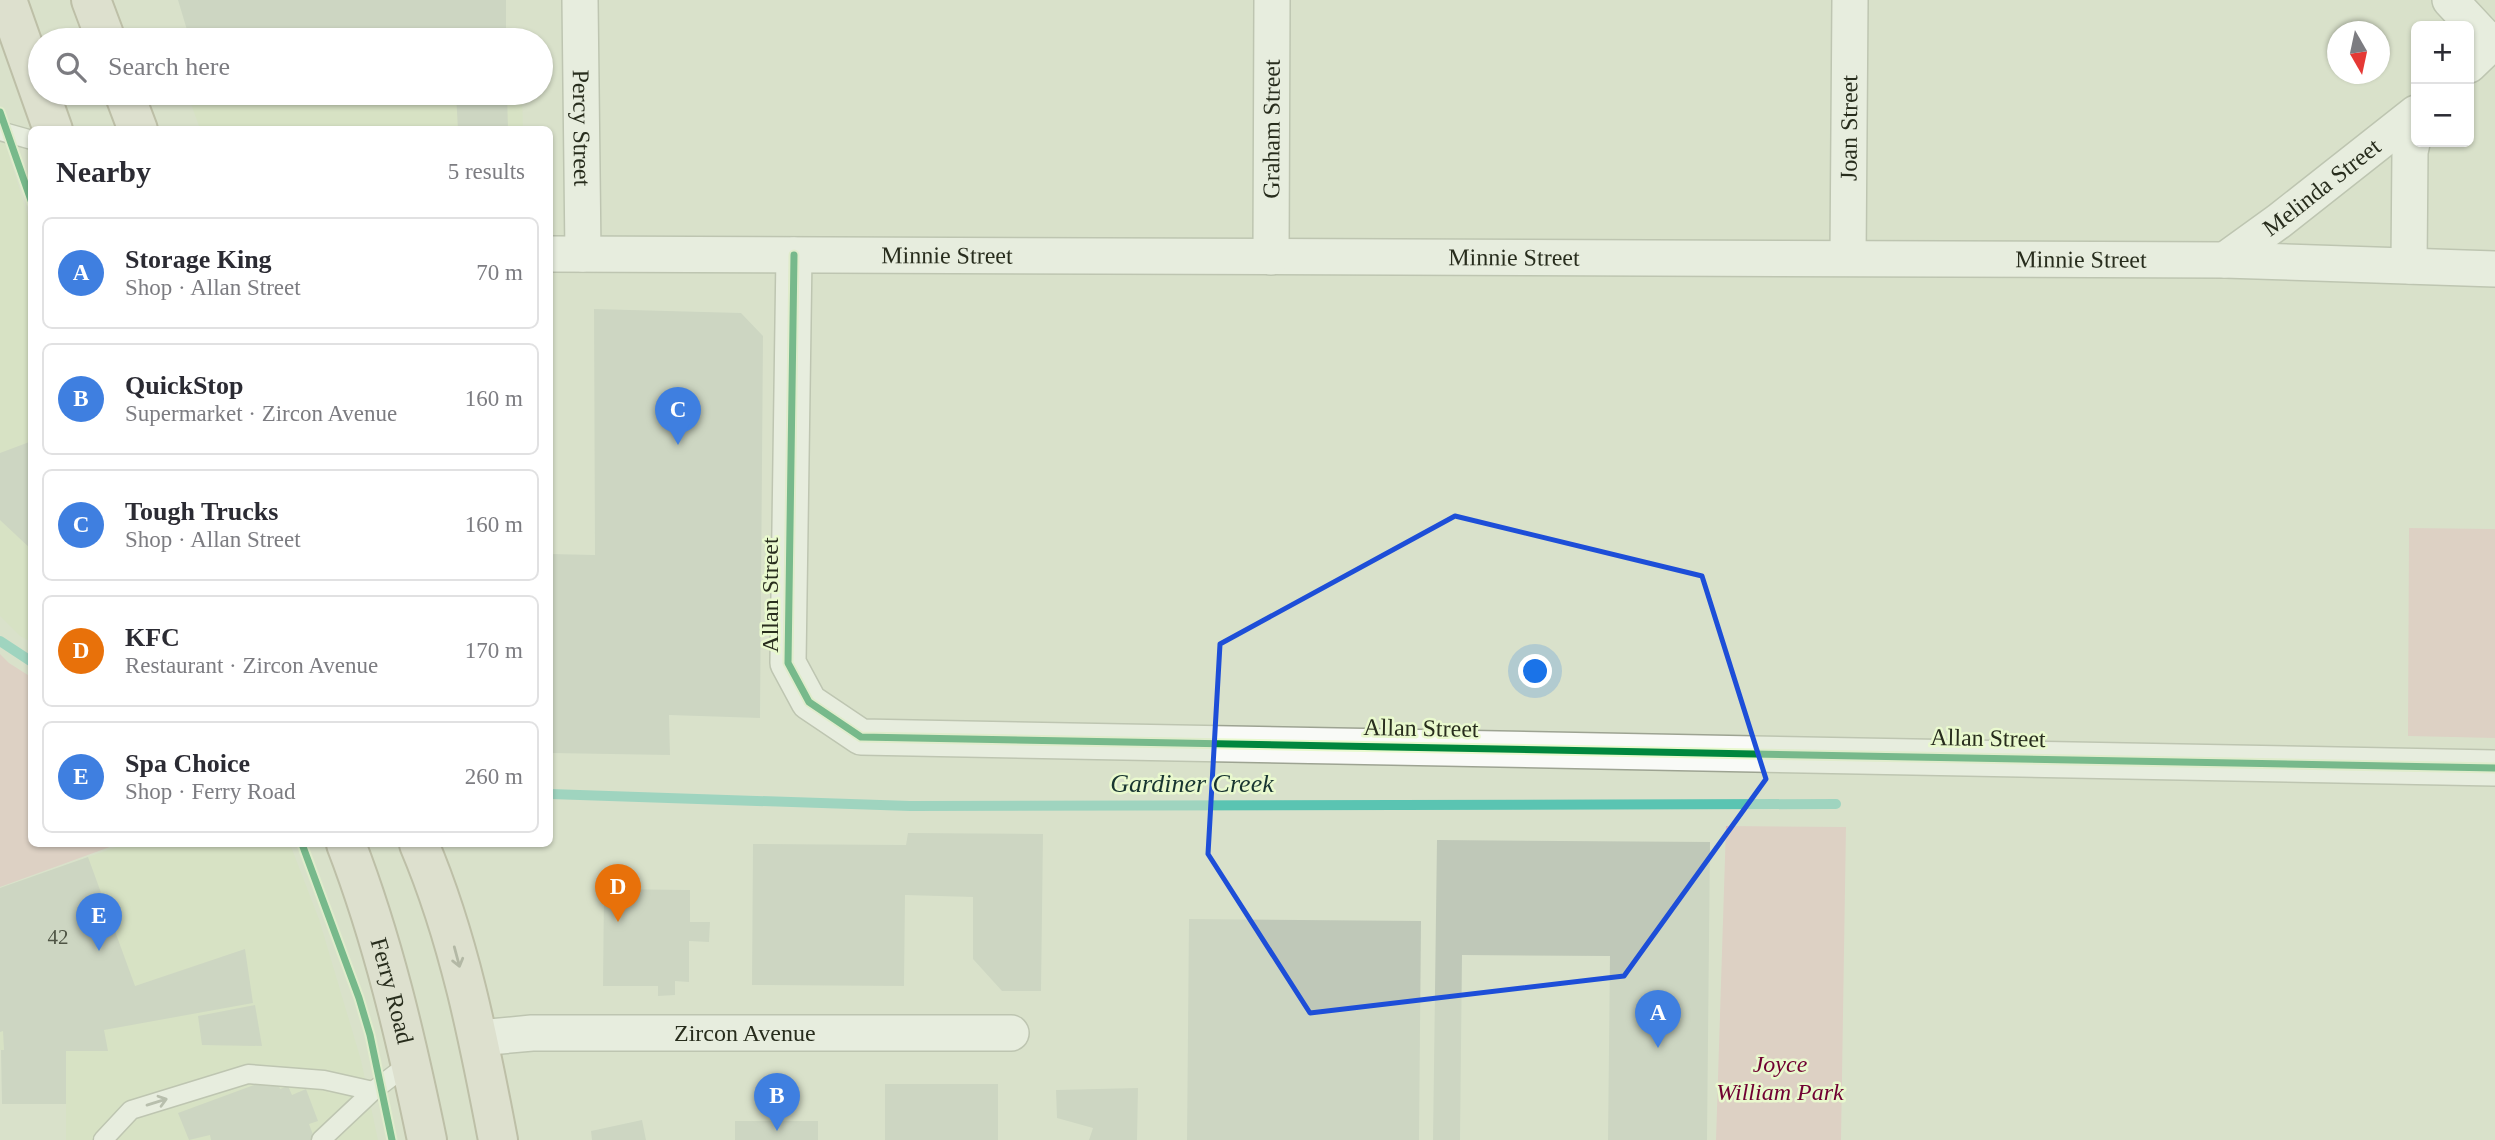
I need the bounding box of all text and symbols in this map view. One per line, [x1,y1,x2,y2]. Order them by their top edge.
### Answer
north arrow [2327,21,2390,84]
map controls [2411,21,2474,147]
button: + [2411,21,2474,84]
search box [28,28,553,105]
icon: search [52,48,90,86]
text: Search here [108,52,230,81]
street label: Graham Street [1258,59,1285,199]
street label: Percy Street [568,69,595,187]
street label: Joan Street [1836,75,1862,181]
button: − [2411,84,2474,147]
street label: Melinda Street [2258,133,2386,241]
text: Nearby [56,155,151,188]
text: 5 results [448,159,525,184]
street label: Minnie Street [881,242,1013,269]
street label: Minnie Street [1448,244,1580,271]
text: Storage King [125,245,272,274]
street label: Minnie Street [2015,246,2147,273]
text: A [73,260,89,285]
text: 70 m [476,260,523,285]
text: Shop · Allan Street [125,275,301,300]
text: QuickStop [125,371,244,400]
text: B [73,386,89,411]
text: 160 m [465,386,523,411]
pin: C [655,387,701,445]
text: Supermarket · Zircon Avenue [125,401,397,426]
text: Tough Trucks [125,497,278,526]
text: C [73,512,89,537]
text: 160 m [465,512,523,537]
text: Shop · Allan Street [125,527,301,552]
street label: Allan Street [757,537,783,653]
text: KFC [125,623,180,652]
text: D [73,638,89,663]
text: 170 m [465,638,523,663]
text: Restaurant · Zircon Avenue [125,653,378,678]
your location [1518,654,1552,688]
street label: Allan Street [1363,714,1479,742]
street label: Allan Street [1930,724,2046,752]
text: Spa Choice [125,749,250,778]
text: E [73,764,89,789]
text: 260 m [465,764,523,789]
water label: Gardiner Creek [1110,769,1274,798]
text: Shop · Ferry Road [125,779,296,804]
pin: D [595,864,641,922]
pin: E [76,893,122,951]
house number: 42 [48,925,69,949]
street label: Ferry Road [366,935,418,1046]
one-way arrow [451,945,464,967]
pin: A [1635,990,1681,1048]
street label: Zircon Avenue [674,1020,816,1046]
park label: Joyce William Park [1716,1051,1844,1105]
pin: B [754,1073,800,1131]
one-way arrow [145,1094,167,1107]

